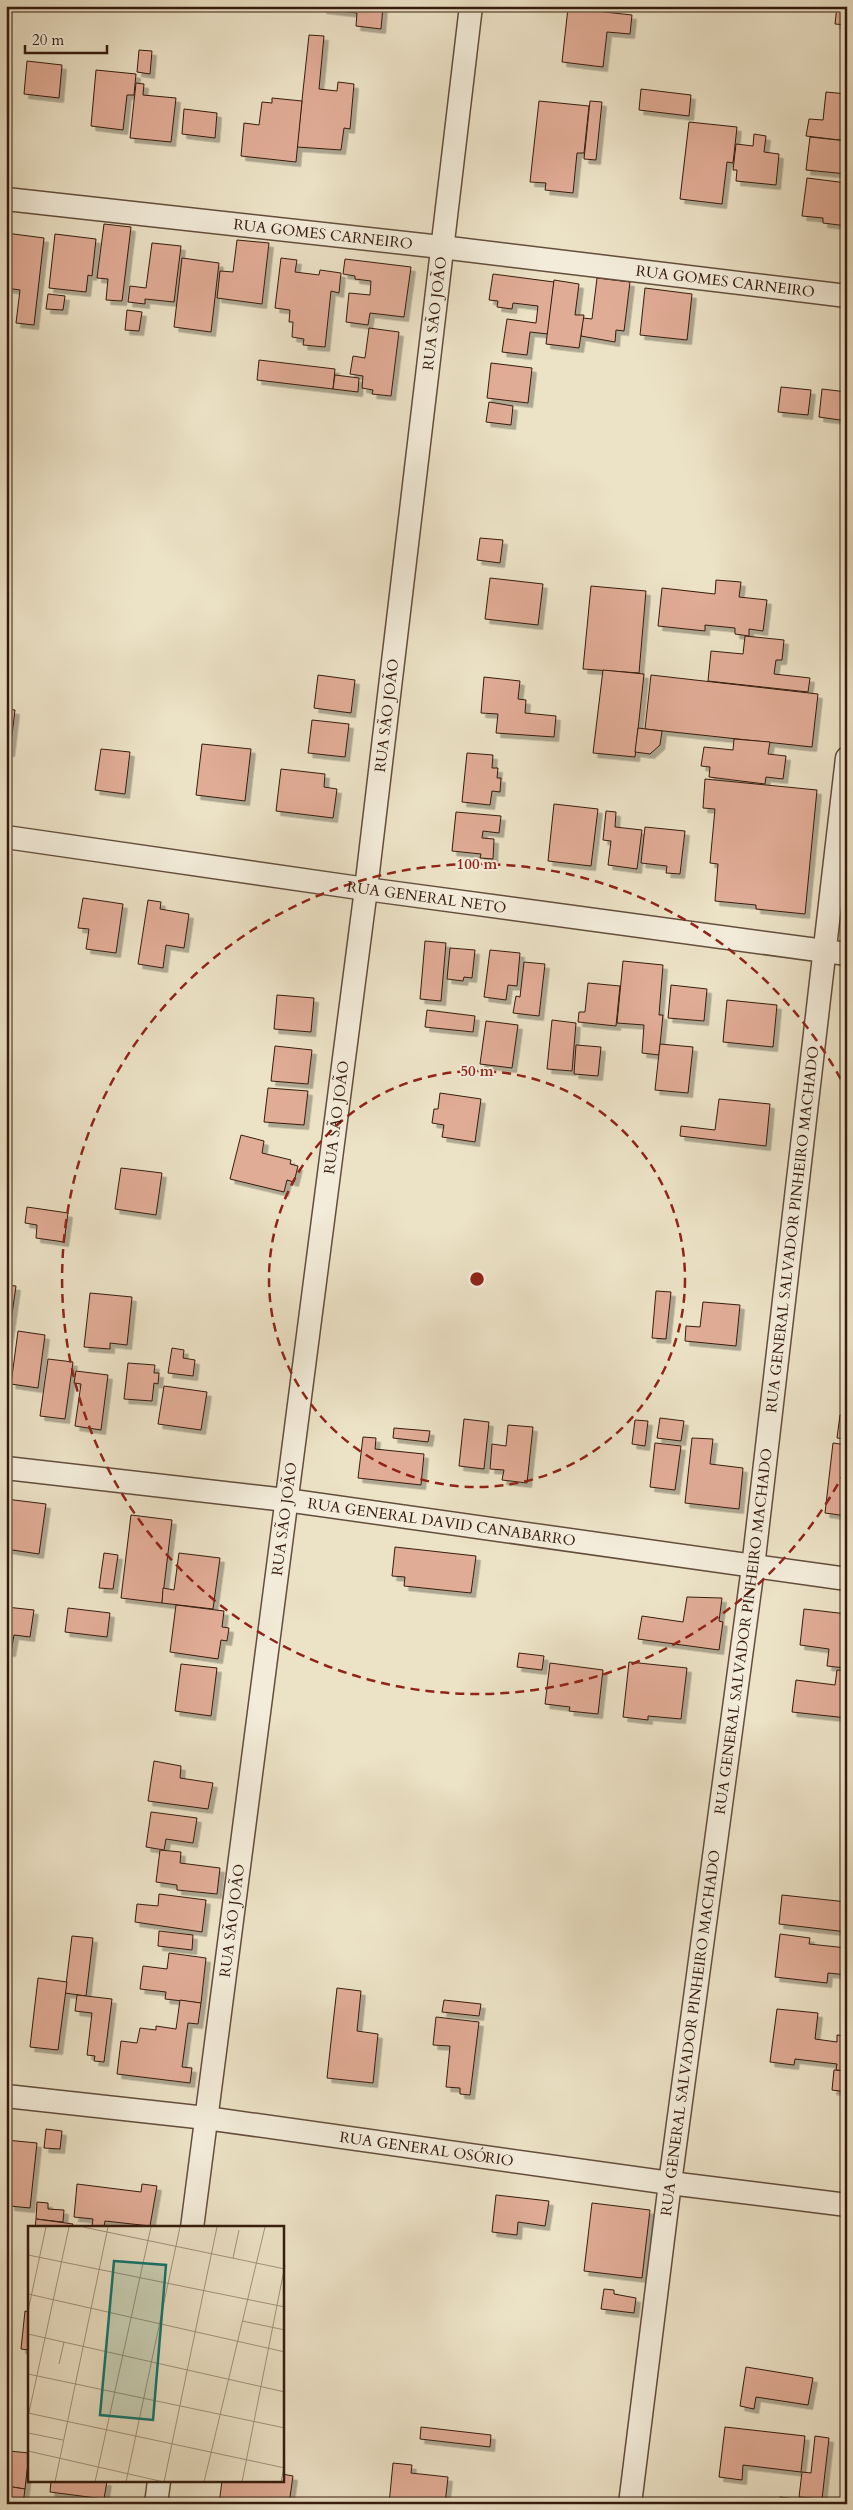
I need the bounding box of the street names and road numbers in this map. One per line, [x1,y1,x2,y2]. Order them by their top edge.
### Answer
street label: RUA GOMES CARNEIRO [232,214,414,254]
street label: RUA SÃO JOÃO [418,255,451,371]
street label: RUA GOMES CARNEIRO [635,261,816,302]
street label: RUA SÃO JOÃO [370,658,403,773]
street label: RUA GENERAL NETO [346,876,508,918]
street label: RUA GENERAL SALVADOR PINHEIRO MACHADO [761,1045,823,1414]
street label: RUA SÃO JOÃO [319,1059,354,1175]
street label: RUA GENERAL SALVADOR PINHEIRO MACHADO [710,1447,777,1816]
street label: RUA SÃO JOÃO [267,1461,301,1577]
street label: RUA GENERAL DAVID CANABARRO [306,1493,577,1551]
street label: RUA GENERAL SALVADOR PINHEIRO MACHADO [656,1849,725,2217]
street label: RUA SÃO JOÃO [215,1863,249,1979]
street label: RUA GENERAL OSÓRIO [338,2127,515,2171]

